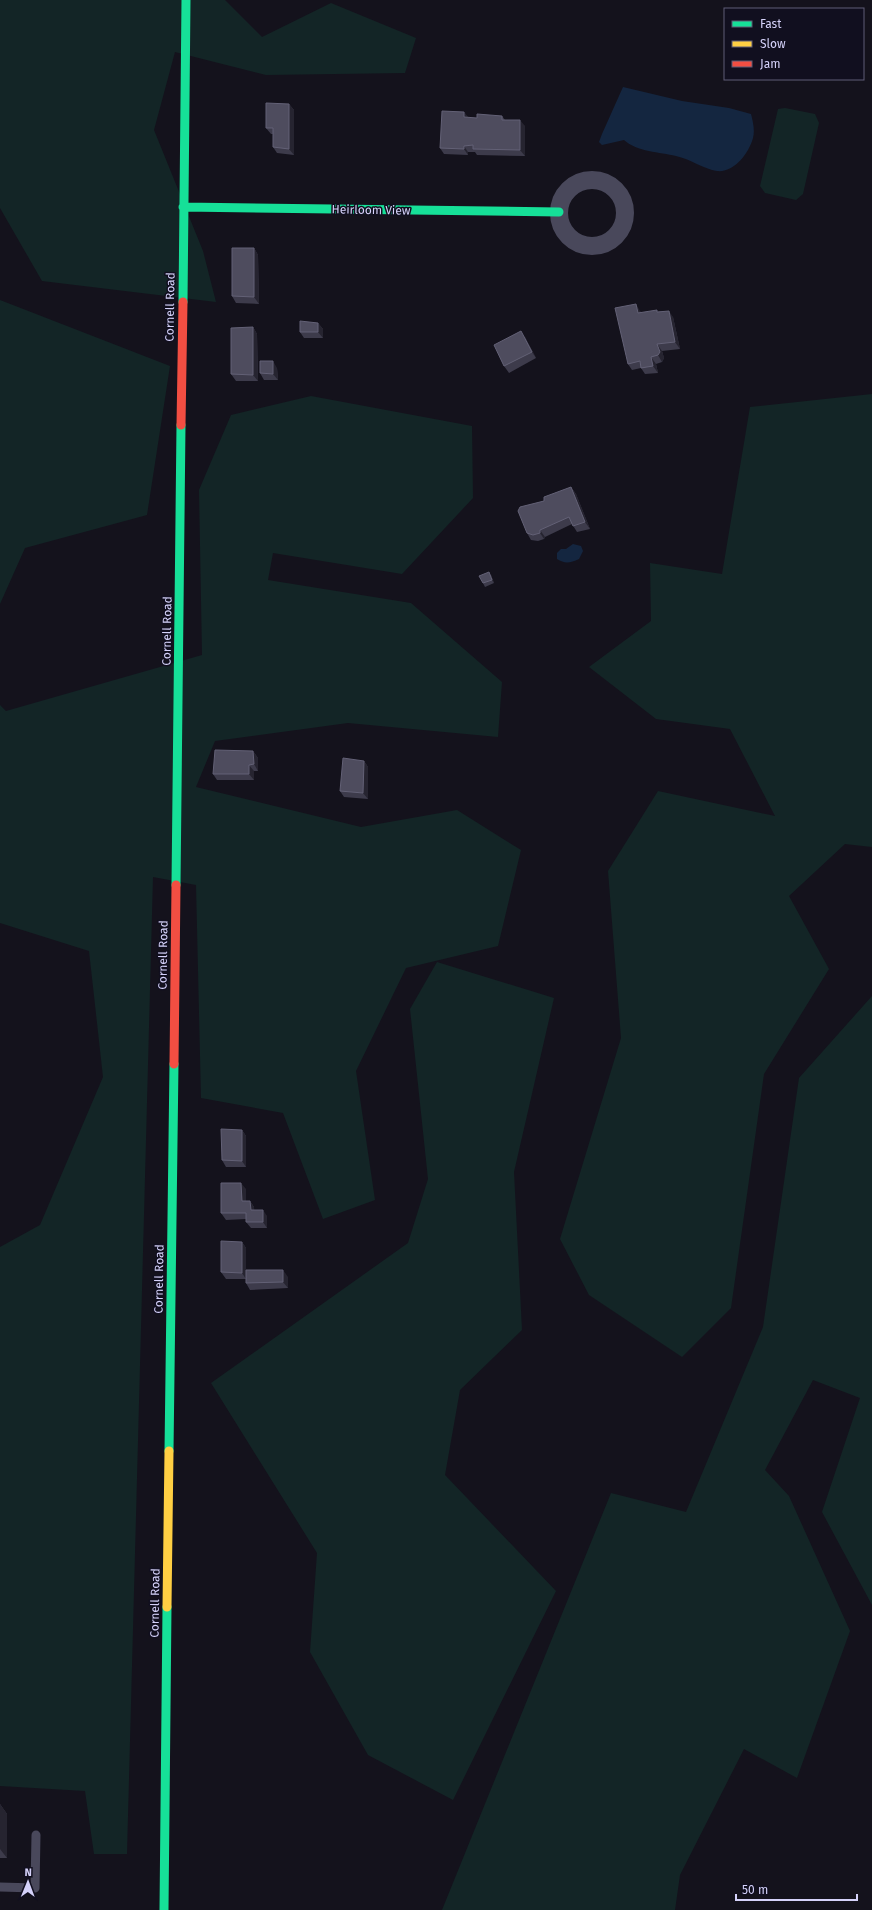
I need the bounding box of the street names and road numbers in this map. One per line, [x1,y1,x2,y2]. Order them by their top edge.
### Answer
street label: Heirloom View [331,202,411,218]
street label: Cornell Road [162,272,178,342]
street label: Cornell Road [159,596,175,666]
street label: Cornell Road [155,920,171,990]
street label: Cornell Road [151,1244,167,1314]
street label: Cornell Road [147,1568,163,1638]

